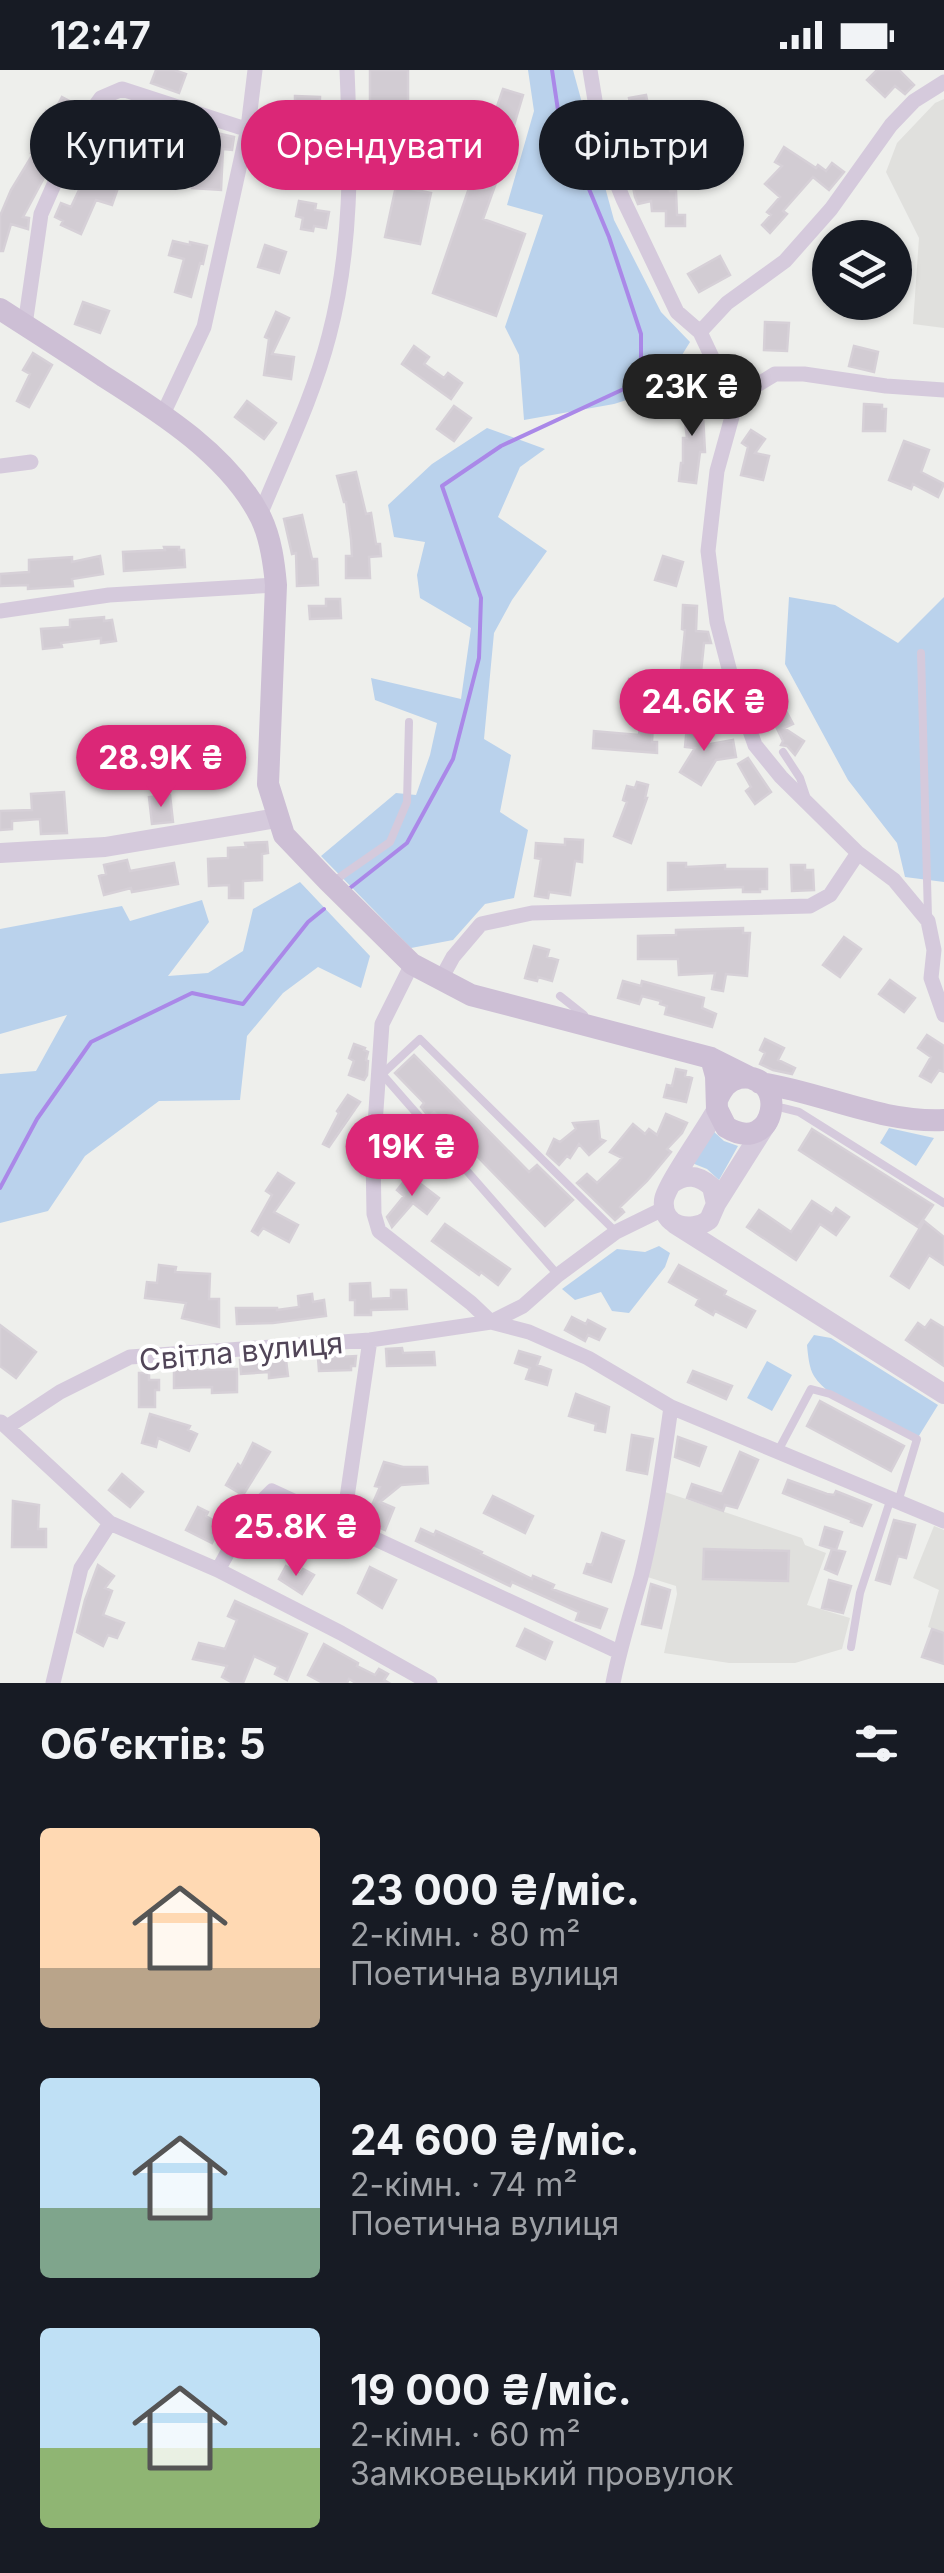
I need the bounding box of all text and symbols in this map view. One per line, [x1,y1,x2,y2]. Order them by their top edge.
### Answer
text: 12:47 [50,12,151,58]
chip: Купити [30,100,221,190]
chip: Орендувати [241,100,519,190]
chip: Фільтри [539,100,744,190]
map controls [812,220,912,320]
button: layers [812,220,912,320]
pin: 23K ₴ [622,354,762,439]
text: 23K ₴ [644,367,740,406]
pin: 24.6K ₴ [612,669,796,754]
text: 24.6K ₴ [642,682,766,721]
pin: 28.9K ₴ [69,725,253,810]
text: 28.9K ₴ [98,738,224,777]
pin: 19K ₴ [342,1114,482,1199]
text: 19K ₴ [368,1127,456,1166]
street label: Світла вулиця [138,1324,344,1378]
pin: 25.8K ₴ [204,1494,388,1579]
text: 25.8K ₴ [234,1507,358,1546]
icon: filters [849,1716,904,1771]
text: Об’єктів: 5 [40,1718,266,1769]
text: 23 000 ₴/міс. [350,1864,640,1915]
icon: home [120,1868,240,1988]
text: 2-кімн. · 80 m² [350,1915,580,1954]
text: Поетична вулиця [350,1954,619,1993]
text: 24 600 ₴/міс. [350,2114,640,2165]
icon: home [120,2118,240,2238]
text: 2-кімн. · 74 m² [350,2165,577,2204]
text: Поетична вулиця [350,2204,619,2243]
text: 19 000 ₴/міс. [350,2364,632,2415]
icon: home [120,2368,240,2488]
text: 2-кімн. · 60 m² [350,2415,581,2454]
text: Замковецький провулок [350,2454,733,2493]

